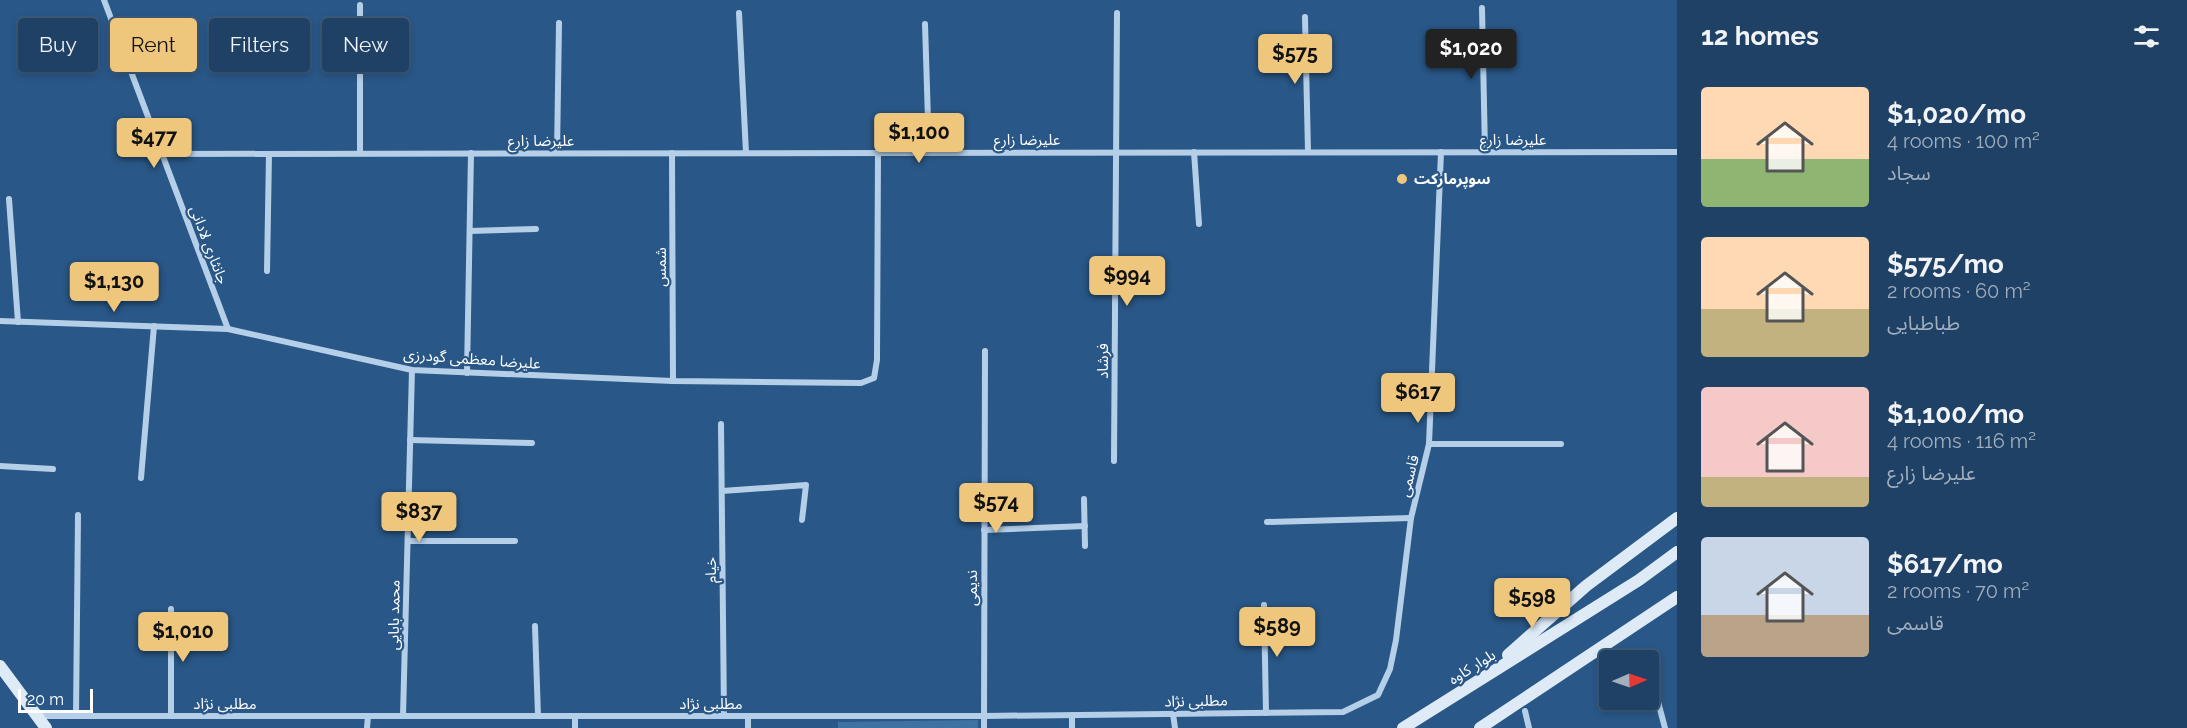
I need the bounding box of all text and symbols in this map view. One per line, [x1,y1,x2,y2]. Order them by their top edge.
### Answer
chip: Buy [18,18,98,72]
chip: Rent [110,18,197,72]
chip: Filters [209,18,310,72]
chip: New [322,18,409,72]
icon: filters [2130,20,2163,53]
text: 12 homes [1701,21,1819,51]
pin: $1,020 [1422,29,1520,80]
pin: $575 [1259,34,1331,85]
text: $1,020 [1439,36,1503,60]
text: $575 [1272,41,1318,65]
text: $1,020/mo [1887,99,2026,129]
icon: home [1749,111,1821,183]
pin: $1,100 [870,113,968,164]
pin: $477 [118,118,190,169]
text: $1,100 [888,120,950,144]
text: $477 [131,125,177,149]
text: 4 rooms · 100 m² [1887,129,2040,153]
street label: علیرضا زارع [994,131,1061,152]
street label: علیرضا زارع [1480,131,1547,152]
street label: علیرضا زارع [508,132,575,153]
text: سجاد [1887,161,1931,185]
place label: سوپرمارکت [1414,170,1491,189]
marker: سوپرمارکت [1395,172,1409,186]
street label: جانثاری لادانی [186,203,232,287]
street label: شمس [652,247,670,287]
text: $575/mo [1887,249,2004,279]
pin: $994 [1091,256,1163,307]
icon: home [1749,261,1821,333]
pin: $1,130 [65,262,163,313]
text: $994 [1103,263,1151,287]
text: $1,130 [84,269,144,293]
text: 2 rooms · 60 m² [1887,279,2031,303]
text: طباطبایی [1887,311,1960,335]
street label: فرشاد [1094,343,1112,379]
street label: علیرضا معظمی گودرزی [403,345,542,373]
pin: $617 [1382,373,1454,424]
text: $617 [1395,380,1441,404]
text: $1,100/mo [1887,399,2024,429]
icon: home [1749,411,1821,483]
text: 4 rooms · 116 m² [1887,429,2036,453]
street label: قاسمی [1395,453,1423,499]
text: علیرضا زارع [1887,461,1976,485]
pin: $574 [960,483,1032,534]
text: $574 [973,490,1019,514]
pin: $837 [383,492,455,543]
text: $837 [395,499,443,523]
text: $617/mo [1887,549,2003,579]
street label: خیام [702,557,722,583]
icon: home [1749,561,1821,633]
street label: ندیمی [963,570,981,606]
pin: $598 [1496,578,1568,629]
text: 2 rooms · 70 m² [1887,579,2029,603]
street label: محمد بابایی [384,580,404,650]
text: $598 [1508,585,1556,609]
pin: $589 [1241,607,1313,658]
text: قاسمی [1887,611,1944,635]
pin: $1,010 [134,612,232,663]
text: $589 [1253,614,1301,638]
text: $1,010 [152,619,214,643]
street label: بلوار کاوه [1445,646,1499,688]
north arrow [1599,650,1659,710]
map controls [1599,650,1659,710]
scale bar [18,686,93,714]
text: 20 m [27,690,64,709]
street label: مطلبی نژاد [1164,691,1228,711]
street label: مطلبی نژاد [193,695,257,713]
street label: مطلبی نژاد [679,695,743,713]

